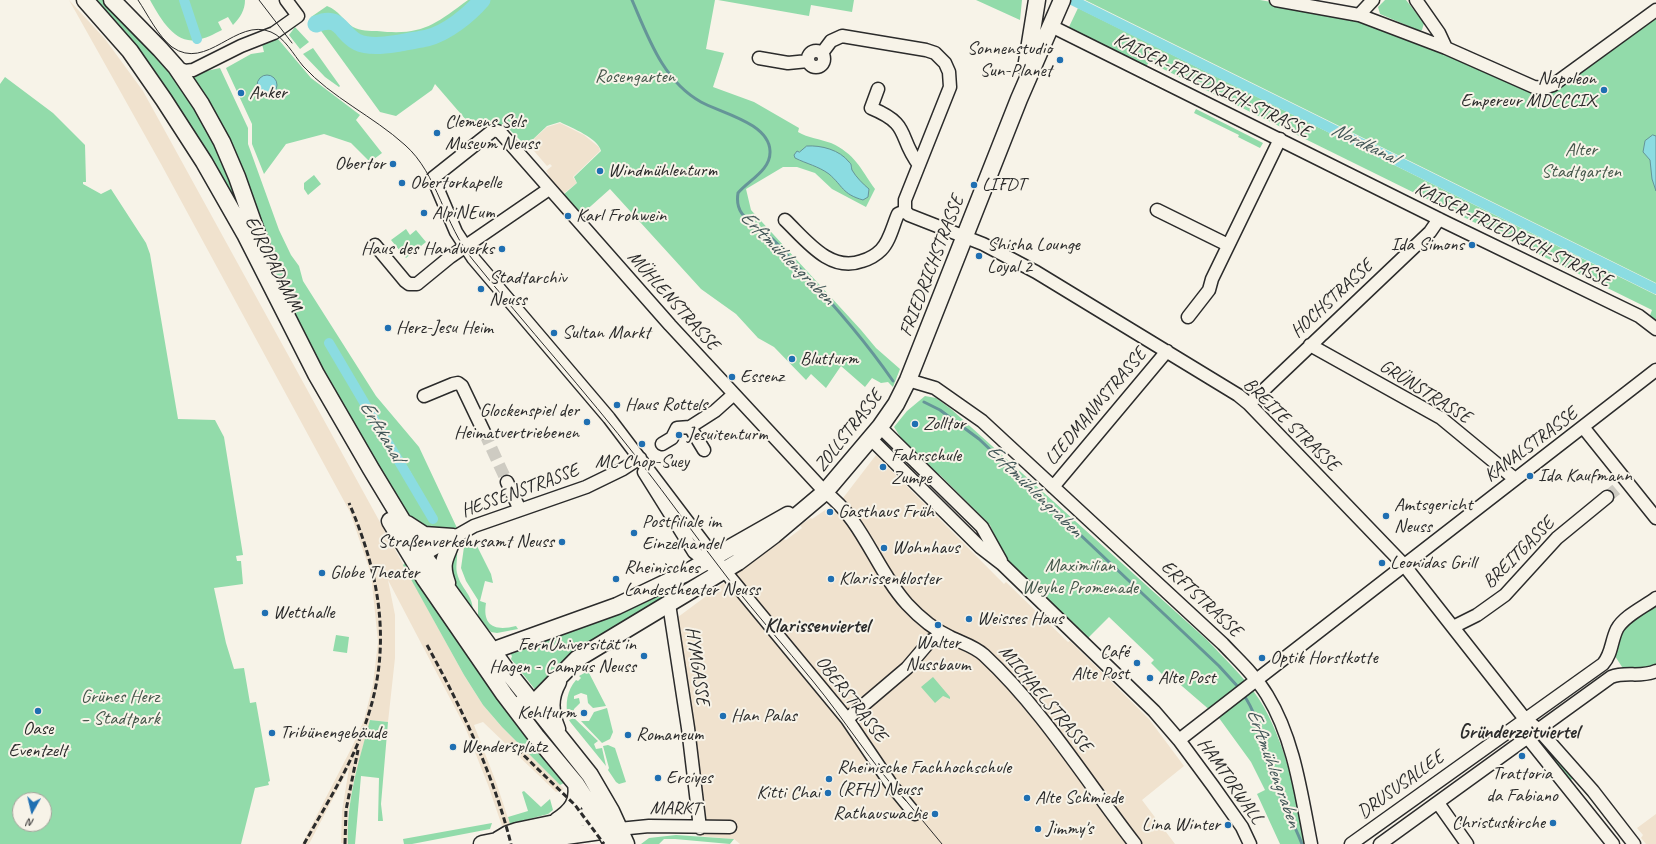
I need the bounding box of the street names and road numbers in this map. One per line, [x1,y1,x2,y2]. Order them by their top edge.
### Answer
street label: KAISER-FRIEDRICH-STRASSE [1110,28,1314,144]
street label: KAISER-FRIEDRICH-STRASSE [1411,177,1615,293]
street label: FRIEDRICHSTRASSE [895,192,969,340]
street label: EUROPADAMM [239,212,307,316]
street label: MÜHLENSTRASSE [622,246,724,356]
street label: HOCHSTRASSE [1286,255,1378,343]
street label: LIEDMANNSTRASSE [1040,344,1152,470]
street label: GRÜNSTRASSE [1375,355,1475,429]
street label: BREITE STRASSE [1238,373,1344,477]
street label: ZOLLSTRASSE [810,385,888,477]
street label: KANALSTRASSE [1480,403,1582,487]
street label: HESSENSTRASSE [458,459,582,523]
street label: BREITGASSE [1479,513,1559,593]
street label: ERFTSTRASSE [1156,556,1246,642]
street label: HYMGASSE [680,625,714,707]
street label: MICHAELSTRASSE [994,641,1096,757]
street label: OBERSTRASSE [810,651,892,747]
street label: HAMTORWALL [1192,734,1268,828]
street label: DRUSUSALLEE [1353,746,1449,824]
street label: MARKT [650,797,700,821]

